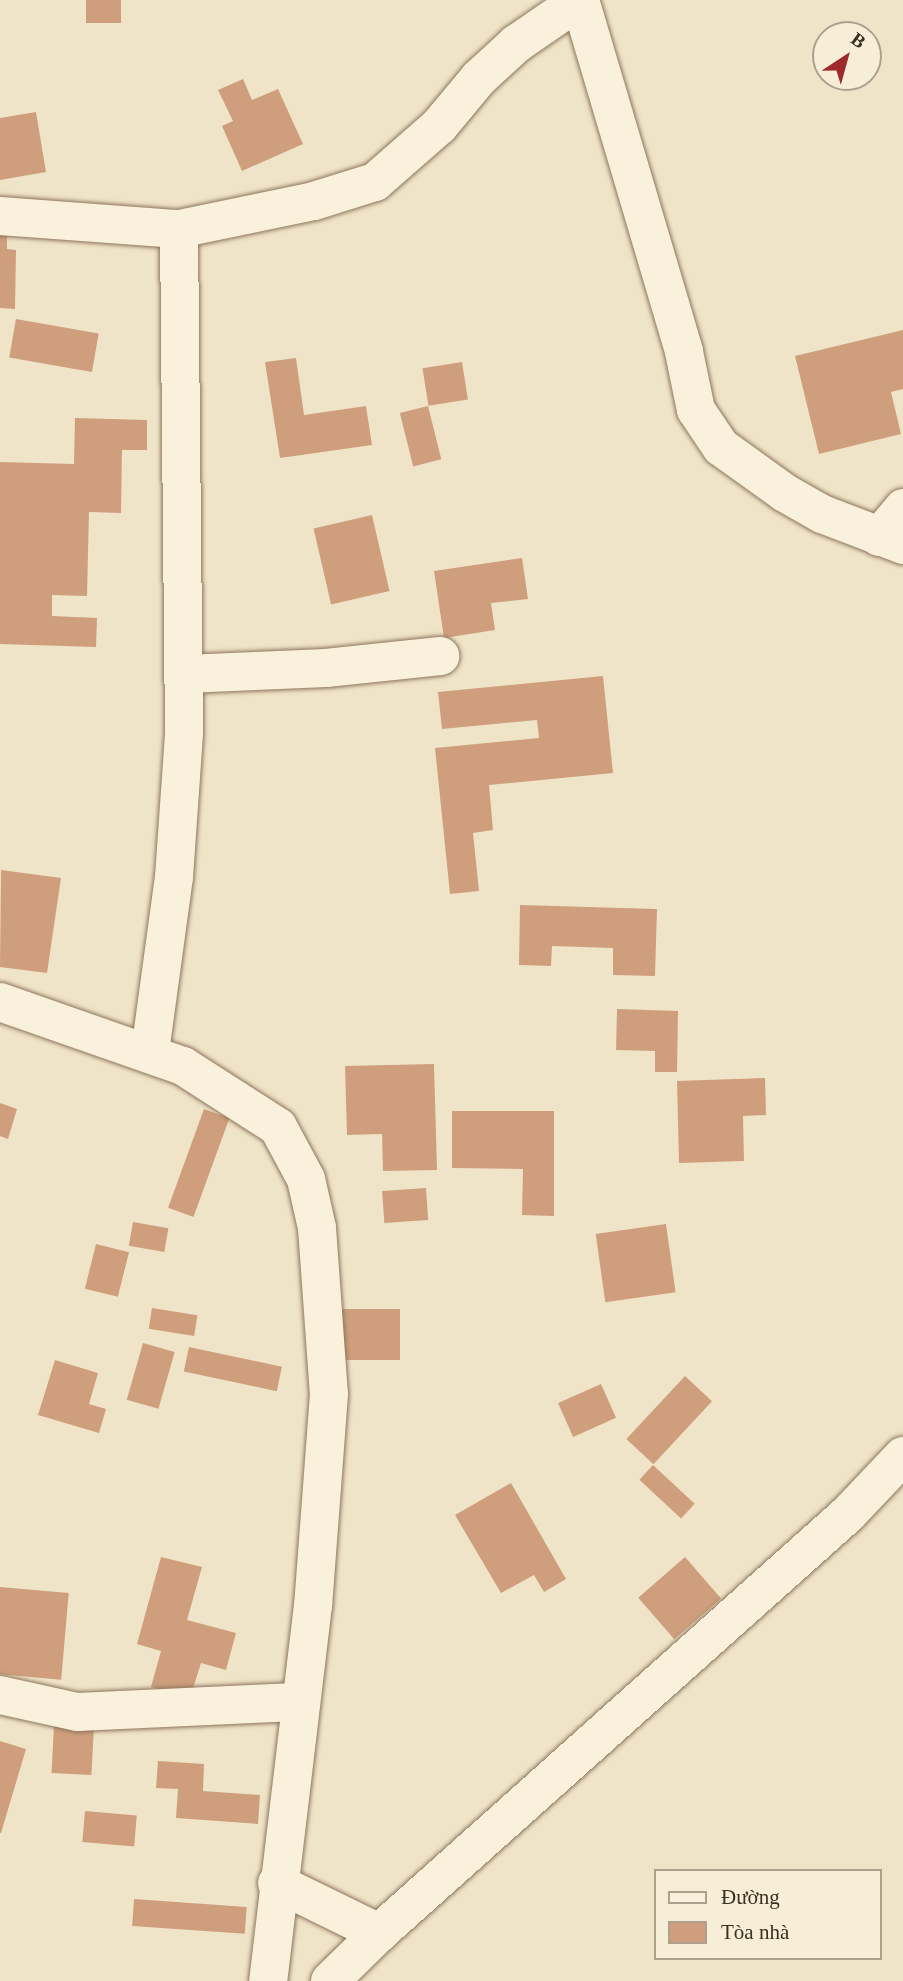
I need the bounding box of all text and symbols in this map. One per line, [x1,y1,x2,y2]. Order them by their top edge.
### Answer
north arrow [812,21,882,91]
text: B [847,28,870,52]
legend [654,1869,882,1960]
text: Đường [721,1885,780,1909]
text: Tòa nhà [721,1920,789,1944]

